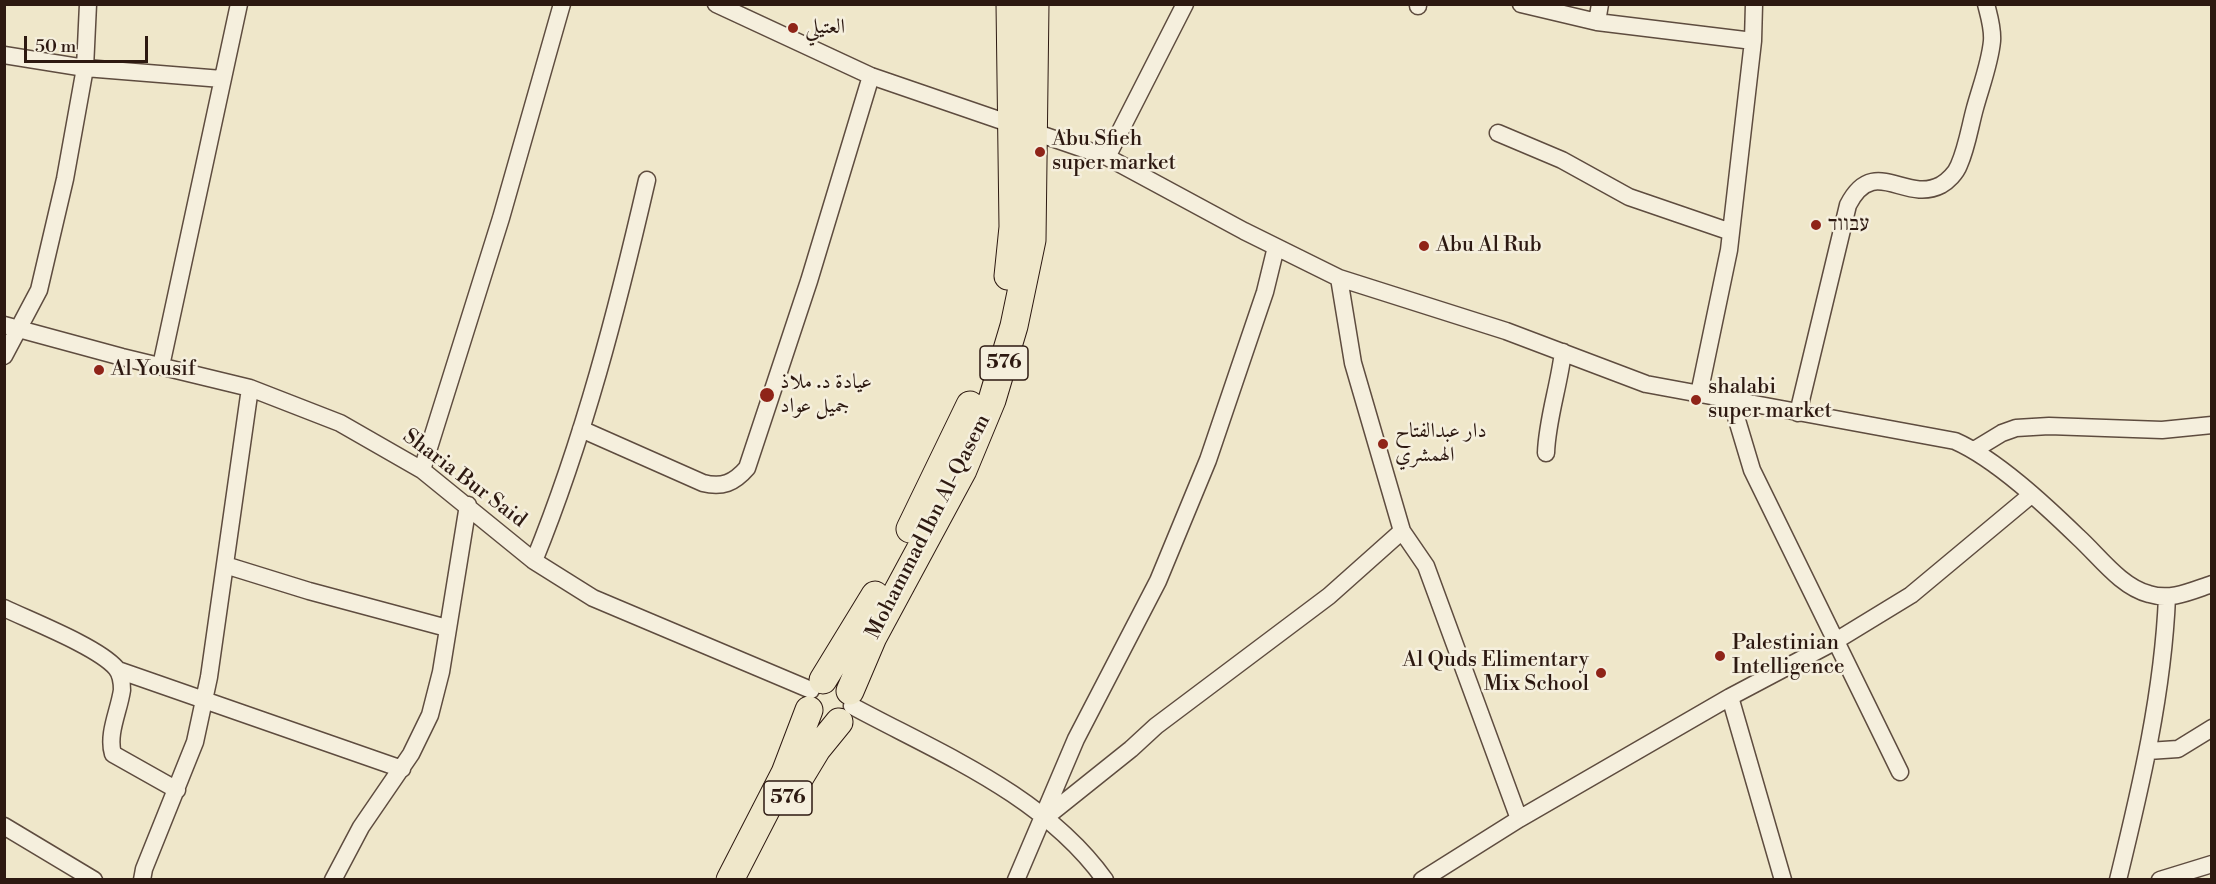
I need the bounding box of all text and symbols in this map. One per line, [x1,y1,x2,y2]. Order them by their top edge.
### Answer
place label: العتيلي [805,15,845,41]
marker: العتيلي [786,21,800,35]
scale bar [27,24,152,62]
text: 50 m [35,35,76,58]
place label: Abu Sfieh super market [1052,127,1176,177]
marker: Abu Sfieh super market [1033,145,1047,159]
place label: עבווד [1828,212,1869,238]
marker: עבווד [1809,218,1823,232]
place label: Abu Al Rub [1436,233,1542,259]
marker: Abu Al Rub [1417,239,1431,253]
road number: 576 [980,346,1028,380]
place label: Al Yousif [111,357,196,383]
marker: Al Yousif [92,363,106,377]
place label: عيادة د. ملاذ جميل عواد [780,370,872,420]
place label: shalabi super market [1708,375,1832,425]
marker: عيادة د. ملاذ جميل عواد [758,386,776,404]
marker: shalabi super market [1689,393,1703,407]
street label: Mohammad Ibn Al-Qasem [861,411,997,643]
place label: دار عبدالفتاح الهمشري [1395,419,1487,469]
street label: Sharia Bur Said [397,424,531,534]
marker: دار عبدالفتاح الهمشري [1376,437,1390,451]
place label: Palestinian Intelligence [1732,631,1845,681]
place label: Al Quds Elimentary Mix School [1403,648,1589,698]
marker: Palestinian Intelligence [1713,649,1727,663]
marker: Al Quds Elimentary Mix School [1594,666,1608,680]
road number: 576 [764,781,812,815]

